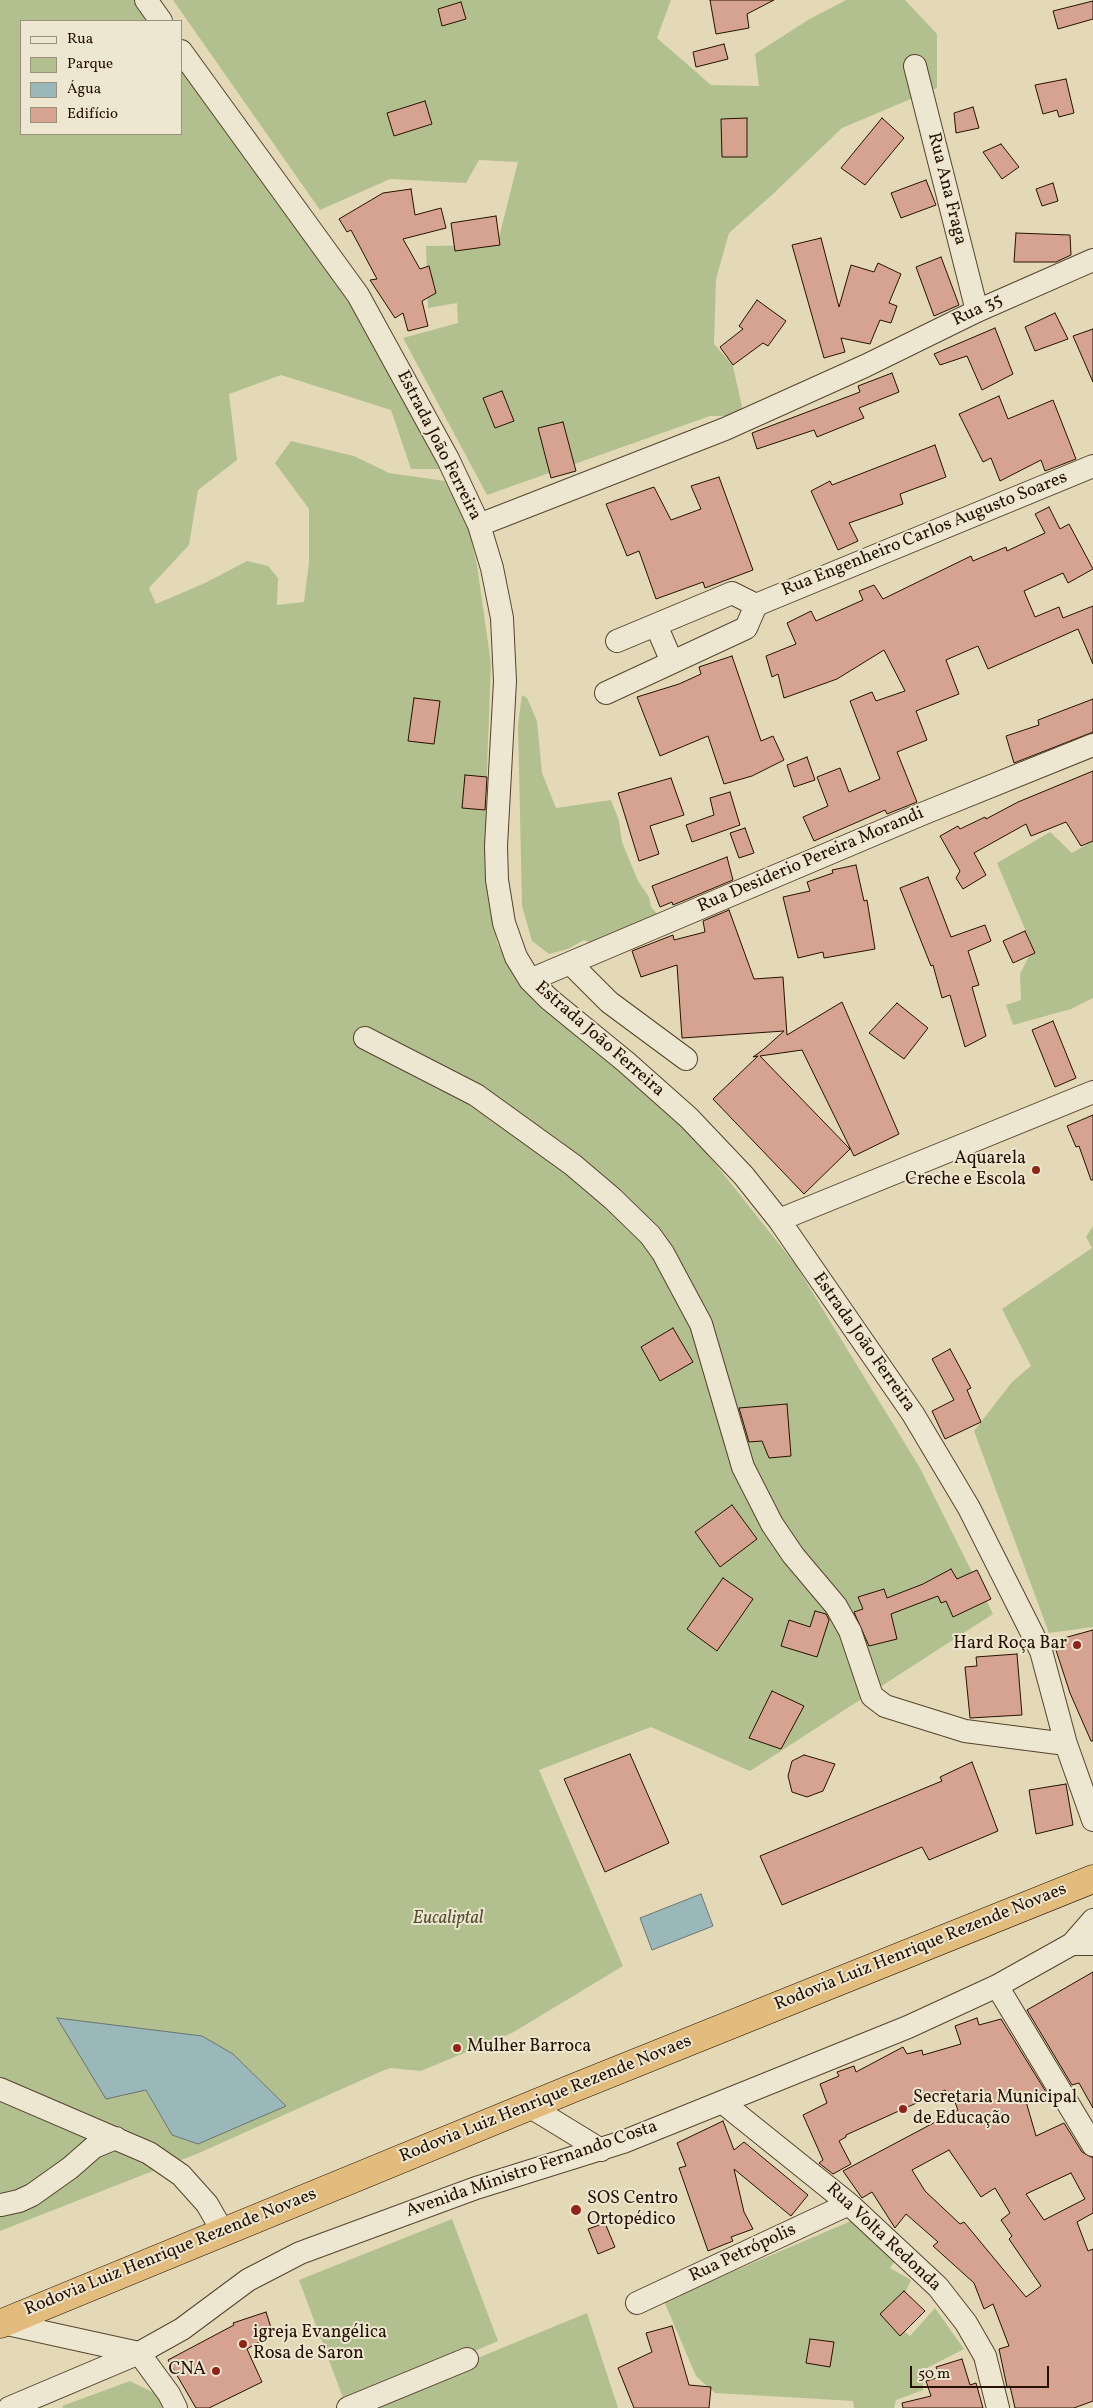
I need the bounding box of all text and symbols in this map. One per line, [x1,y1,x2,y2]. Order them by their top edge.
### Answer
legend [20,20,182,135]
text: Rua [67,29,93,50]
text: Parque [67,54,113,75]
text: Água [67,79,101,100]
text: Edifício [67,104,118,125]
street label: Rua Ana Fraga [922,130,970,248]
street label: Rua 35 [949,290,1007,332]
street label: Estrada João Ferreira [391,368,485,524]
street label: Rua Engenheiro Carlos Augusto Soares [779,468,1071,602]
street label: Rua Desiderio Pereira Morandi [695,803,927,919]
street label: Estrada João Ferreira [530,978,668,1102]
place label: Aquarela Creche e Escola [905,1149,1026,1192]
marker: Aquarela Creche e Escola [1030,1164,1042,1176]
street label: Estrada João Ferreira [807,1269,919,1417]
place label: Hard Roça Bar [953,1634,1067,1656]
marker: Hard Roça Bar [1071,1639,1083,1651]
street label: Rodovia Luiz Henrique Rezende Novaes [772,1879,1070,2017]
park label: Eucaliptal [413,1909,483,1931]
street label: Rodovia Luiz Henrique Rezende Novaes [397,2031,695,2169]
place label: Mulher Barroca [467,2037,591,2059]
marker: Mulher Barroca [451,2042,463,2054]
place label: Secretaria Municipal de Educação [913,2088,1077,2130]
marker: Secretaria Municipal de Educação [897,2103,909,2115]
street label: Avenida Ministro Fernando Costa [403,2117,661,2223]
street label: Rua Volta Redonda [821,2179,945,2297]
street label: Rodovia Luiz Henrique Rezende Novaes [22,2184,320,2322]
place label: SOS Centro Ortopédico [587,2189,678,2232]
marker: SOS Centro Ortopédico [569,2203,583,2217]
street label: Rua Petrópolis [686,2220,800,2288]
place label: igreja Evangélica Rosa de Saron [253,2323,387,2366]
marker: igreja Evangélica Rosa de Saron [237,2338,249,2350]
scale bar [913,2356,1052,2388]
place label: CNA [169,2360,206,2382]
text: 50 m [918,2364,950,2385]
marker: CNA [210,2365,222,2377]

